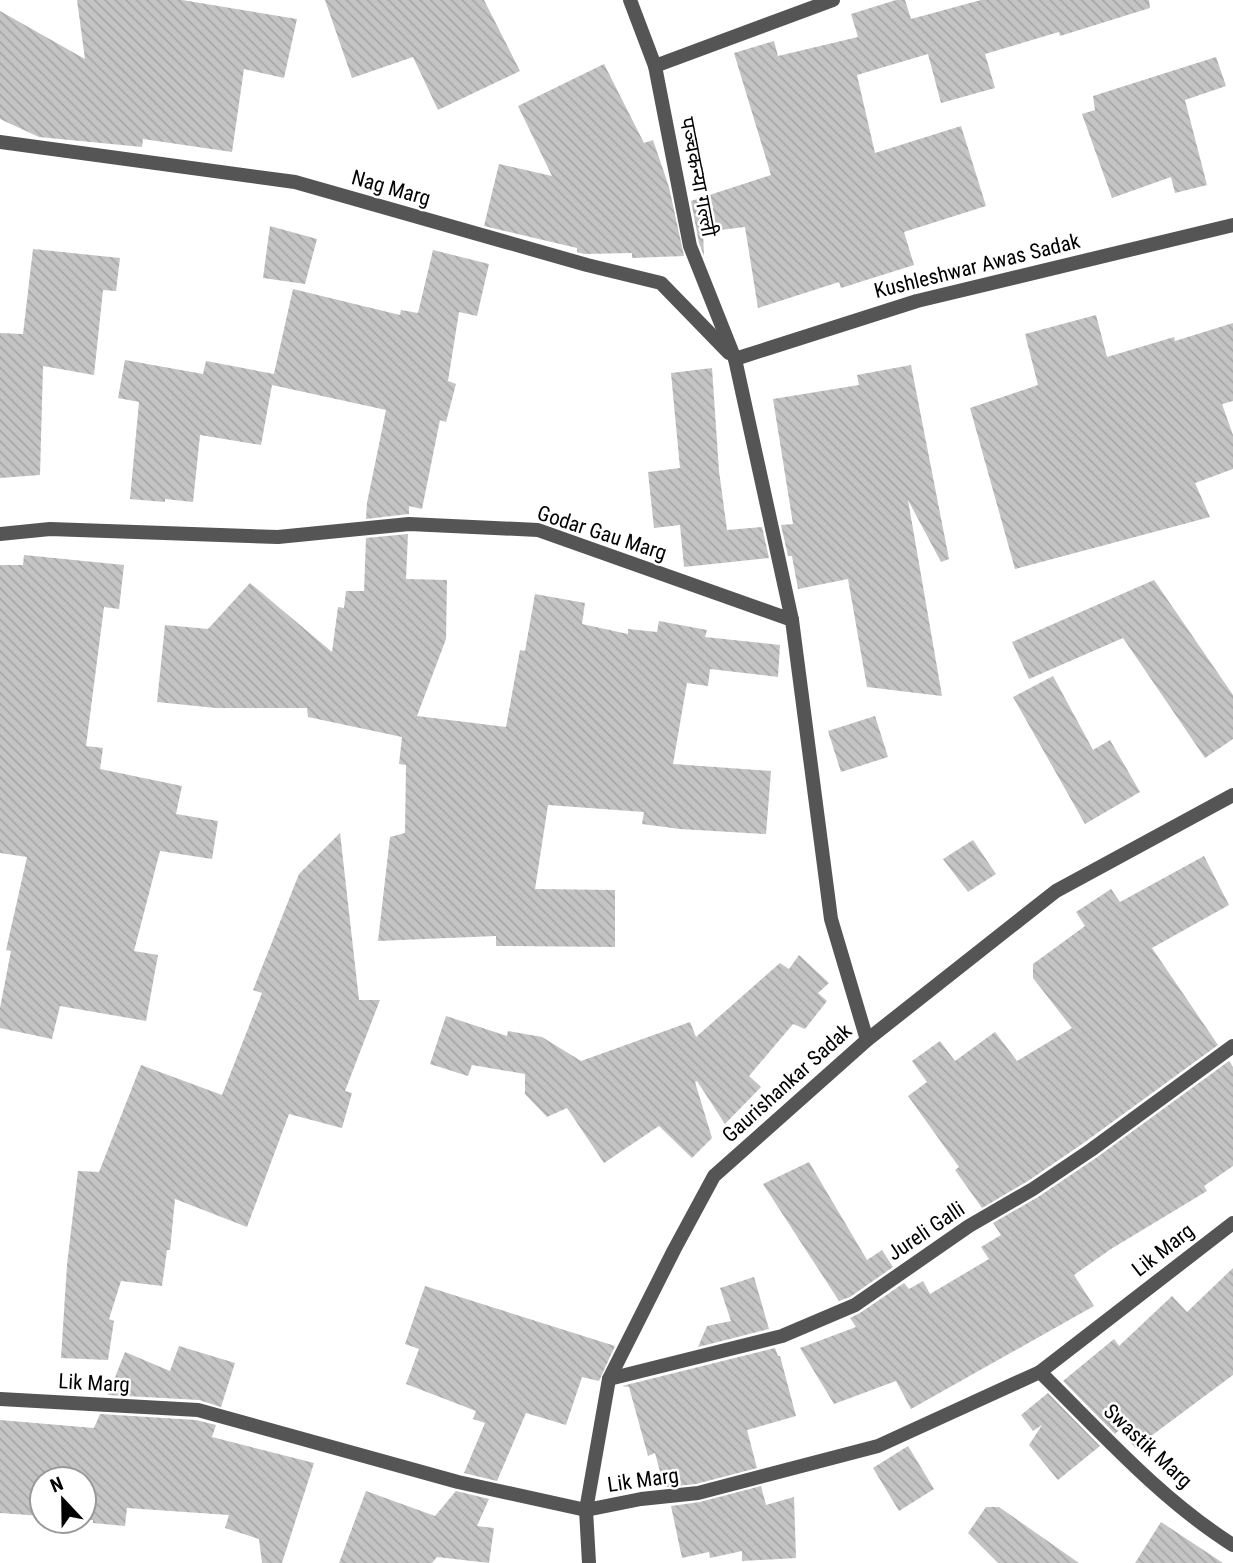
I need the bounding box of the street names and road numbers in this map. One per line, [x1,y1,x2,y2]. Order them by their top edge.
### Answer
street label: पञ्चकन्या गल्ली [675,115,721,239]
street label: Nag Marg [349,165,433,211]
street label: Kushleshwar Awas Sadak [872,229,1083,303]
street label: Godar Gau Marg [534,501,670,565]
street label: Gaurishankar Sadak [718,1018,857,1147]
street label: Jureli Galli [883,1197,969,1265]
street label: Lik Marg [1127,1219,1199,1281]
street label: Lik Marg [58,1369,130,1397]
street label: Swastik Marg [1099,1399,1197,1493]
street label: Lik Marg [606,1463,680,1497]

